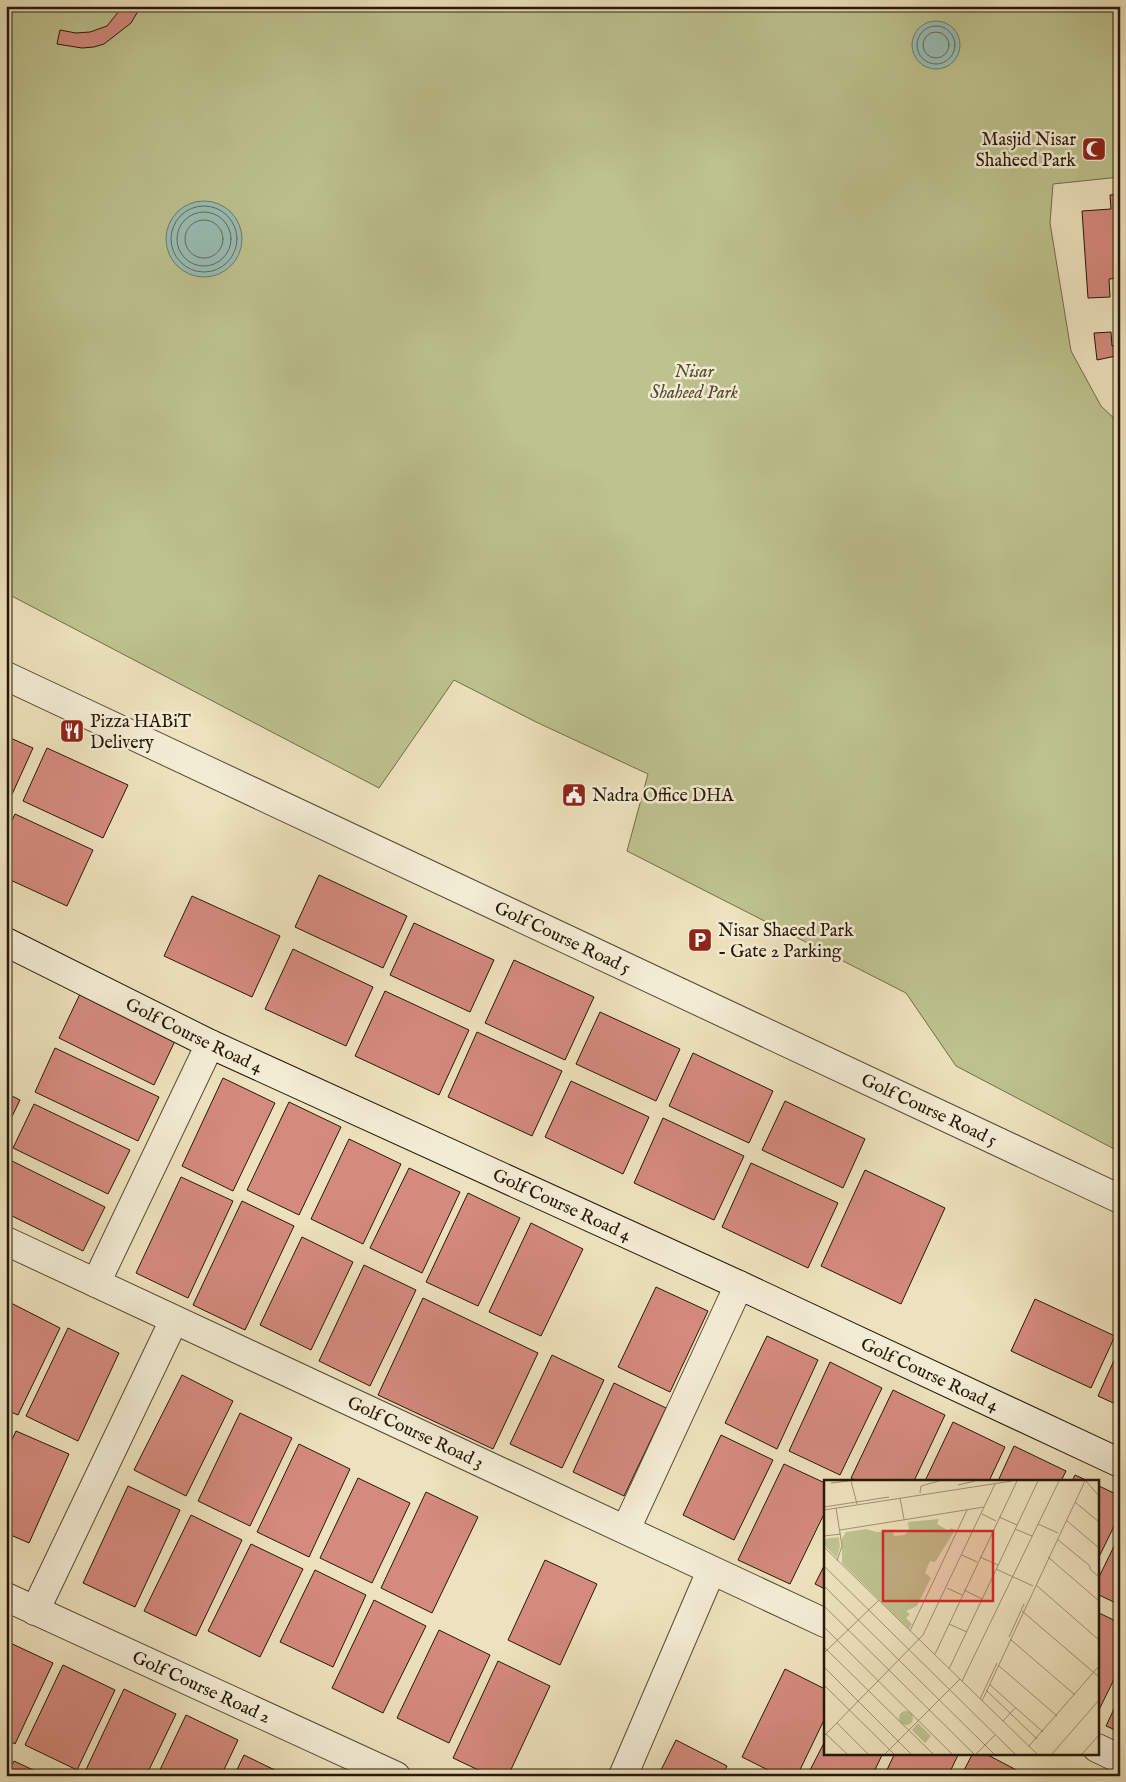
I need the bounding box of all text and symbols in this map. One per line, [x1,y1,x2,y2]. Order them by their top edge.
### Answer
place label: Masjid Nisar Shaheed Park [976,129,1076,173]
mosque icon: Masjid Nisar Shaheed Park [1081,136,1107,162]
park label: Nisar Shaheed Park [650,361,738,405]
place label: Pizza HABiT Delivery [90,711,191,755]
restaurant icon: Pizza HABiT Delivery [59,718,85,744]
public building icon: Nadra Office DHA [561,782,587,808]
place label: Nadra Office DHA [592,785,734,808]
street label: Golf Course Road 5 [490,897,634,981]
place label: Nisar Shaeed Park - Gate 2 Parking [718,920,854,964]
parking icon: Nisar Shaeed Park - Gate 2 Parking [687,927,713,953]
street label: Golf Course Road 4 [121,993,266,1079]
street label: Golf Course Road 5 [857,1069,1001,1153]
street label: Golf Course Road 4 [489,1164,635,1247]
street label: Golf Course Road 4 [856,1333,1002,1418]
street label: Golf Course Road 3 [343,1392,487,1475]
inset map [824,1480,1098,1754]
street label: Golf Course Road 2 [128,1646,273,1730]

